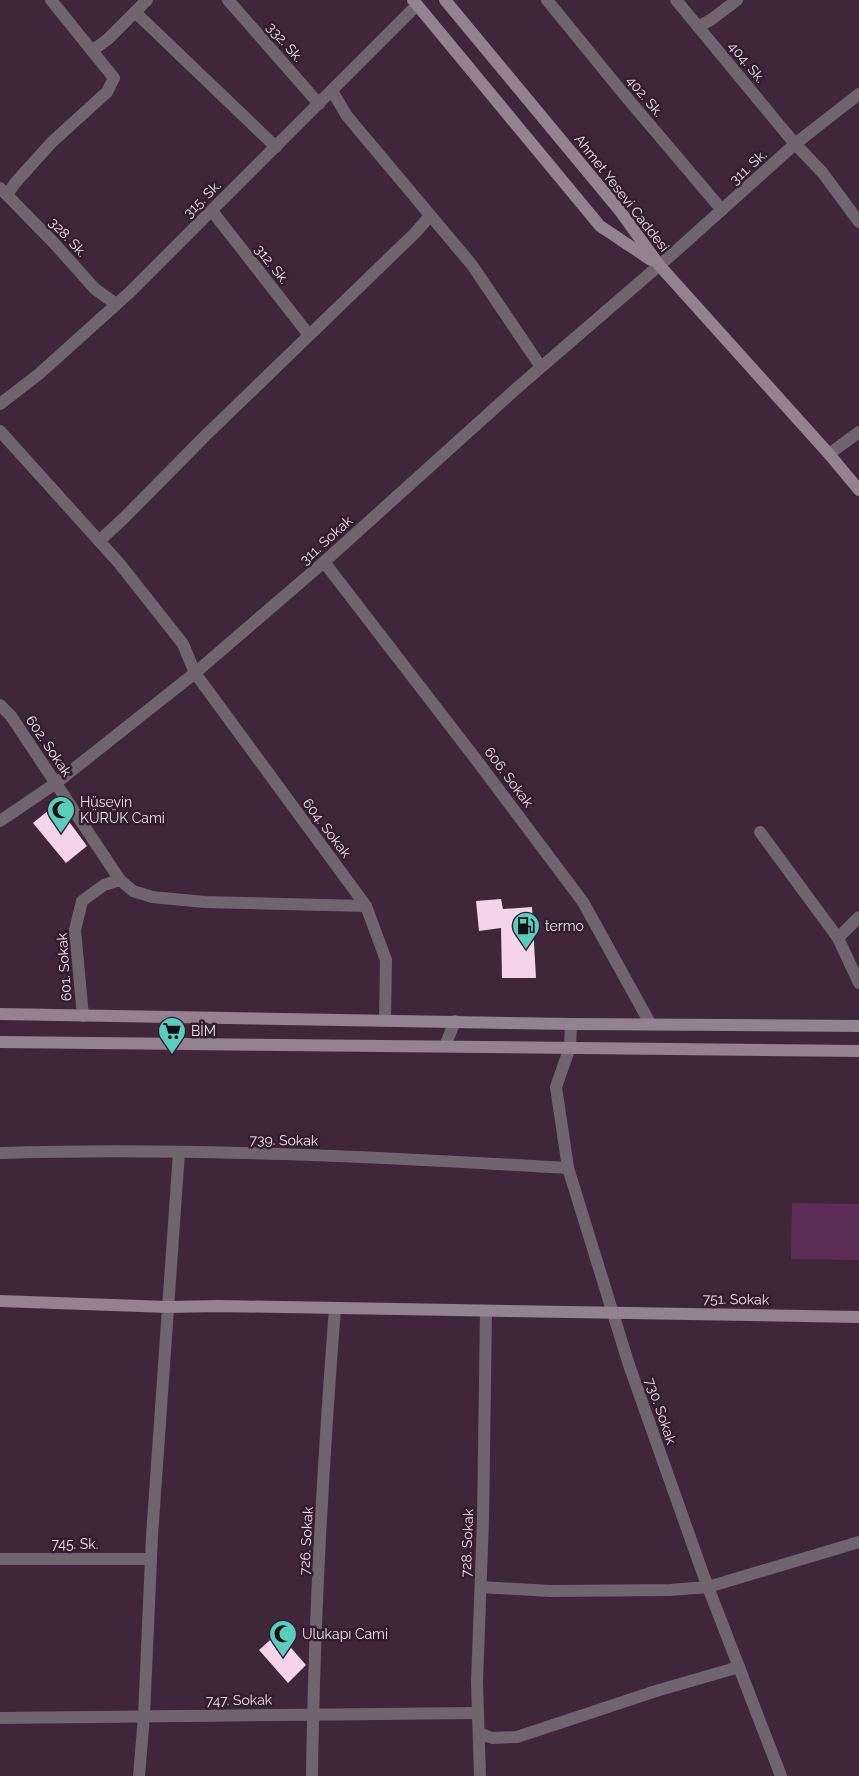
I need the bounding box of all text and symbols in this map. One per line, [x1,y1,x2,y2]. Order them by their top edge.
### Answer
street label: 332. Sk. [264,19,306,65]
street label: 404. Sk. [725,38,769,86]
street label: 402. Sk. [623,72,667,120]
street label: Ahmet Yesevi Caddesi [571,131,673,255]
street label: 311. Sk. [726,146,770,188]
street label: 315. Sk. [180,177,224,221]
street label: 328. Sk. [46,214,90,260]
street label: 312. Sk. [252,241,292,287]
street label: 311. Sokak [297,512,356,568]
street label: 602. Sokak [23,713,75,780]
street label: 606. Sokak [481,744,537,811]
place label: Hüseyin KÜRÜK Cami [80,794,165,826]
mosque icon: Hüseyin KÜRÜK Cami [46,795,76,834]
street label: 604. Sokak [300,795,355,861]
fuel station icon: termo [511,911,541,950]
place label: termo [545,918,584,934]
street label: 601. Sokak [54,932,74,1002]
supermarket icon: BİM [157,1016,187,1055]
place label: BİM [191,1021,216,1039]
street label: 739. Sokak [250,1131,319,1149]
street label: 751. Sokak [703,1290,770,1308]
street label: 730. Sokak [642,1376,680,1447]
street label: 726. Sokak [296,1506,316,1576]
street label: 728. Sokak [458,1508,476,1578]
street label: 745. Sk. [52,1536,98,1552]
mosque icon: Ulukapı Cami [268,1619,298,1658]
place label: Ulukapı Cami [302,1626,388,1642]
street label: 747. Sokak [206,1691,273,1709]

